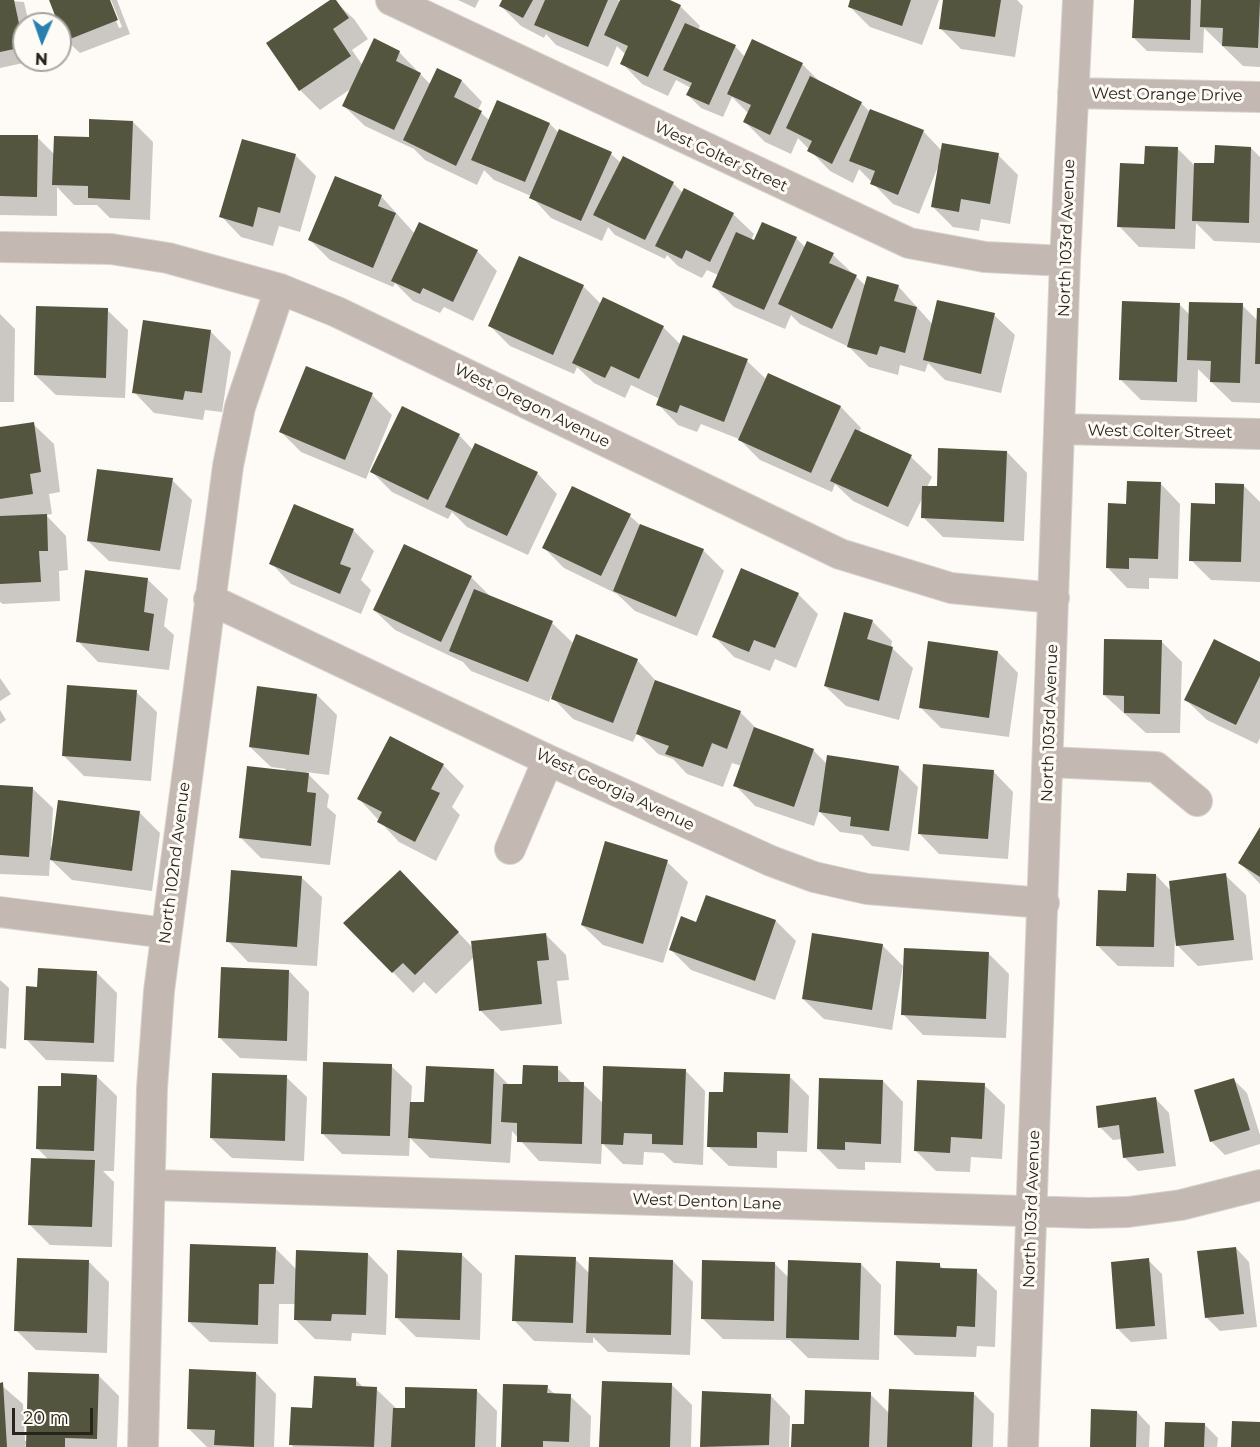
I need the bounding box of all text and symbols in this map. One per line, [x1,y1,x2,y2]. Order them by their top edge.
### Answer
north arrow [12,12,72,72]
text: N [35,49,48,68]
street label: West Orange Drive [1091,84,1243,106]
street label: West Colter Street [651,118,791,196]
street label: North 103rd Avenue [1055,159,1079,317]
street label: West Oregon Avenue [451,360,613,452]
street label: West Colter Street [1087,421,1233,443]
street label: North 103rd Avenue [1038,644,1062,802]
street label: West Georgia Avenue [533,745,697,835]
street label: North 102nd Avenue [156,781,194,945]
street label: North 103rd Avenue [1020,1130,1044,1288]
street label: West Denton Lane [632,1190,782,1214]
scale bar [15,1396,96,1434]
text: 20 m [23,1407,69,1429]

